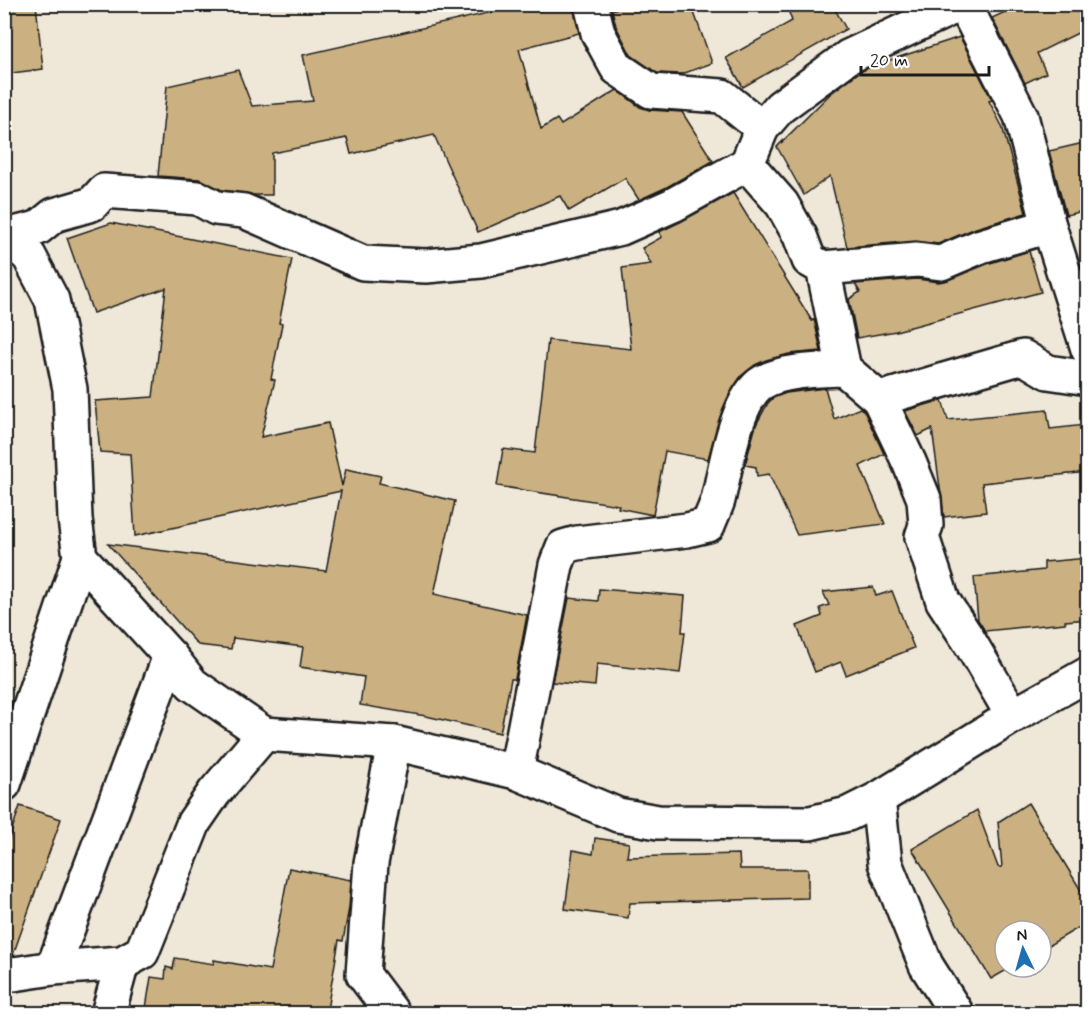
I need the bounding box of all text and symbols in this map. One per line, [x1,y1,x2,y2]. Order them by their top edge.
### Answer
scale bar [861,39,988,77]
text: 20 m [870,49,908,73]
north arrow [993,919,1053,979]
text: N [1016,925,1028,946]

